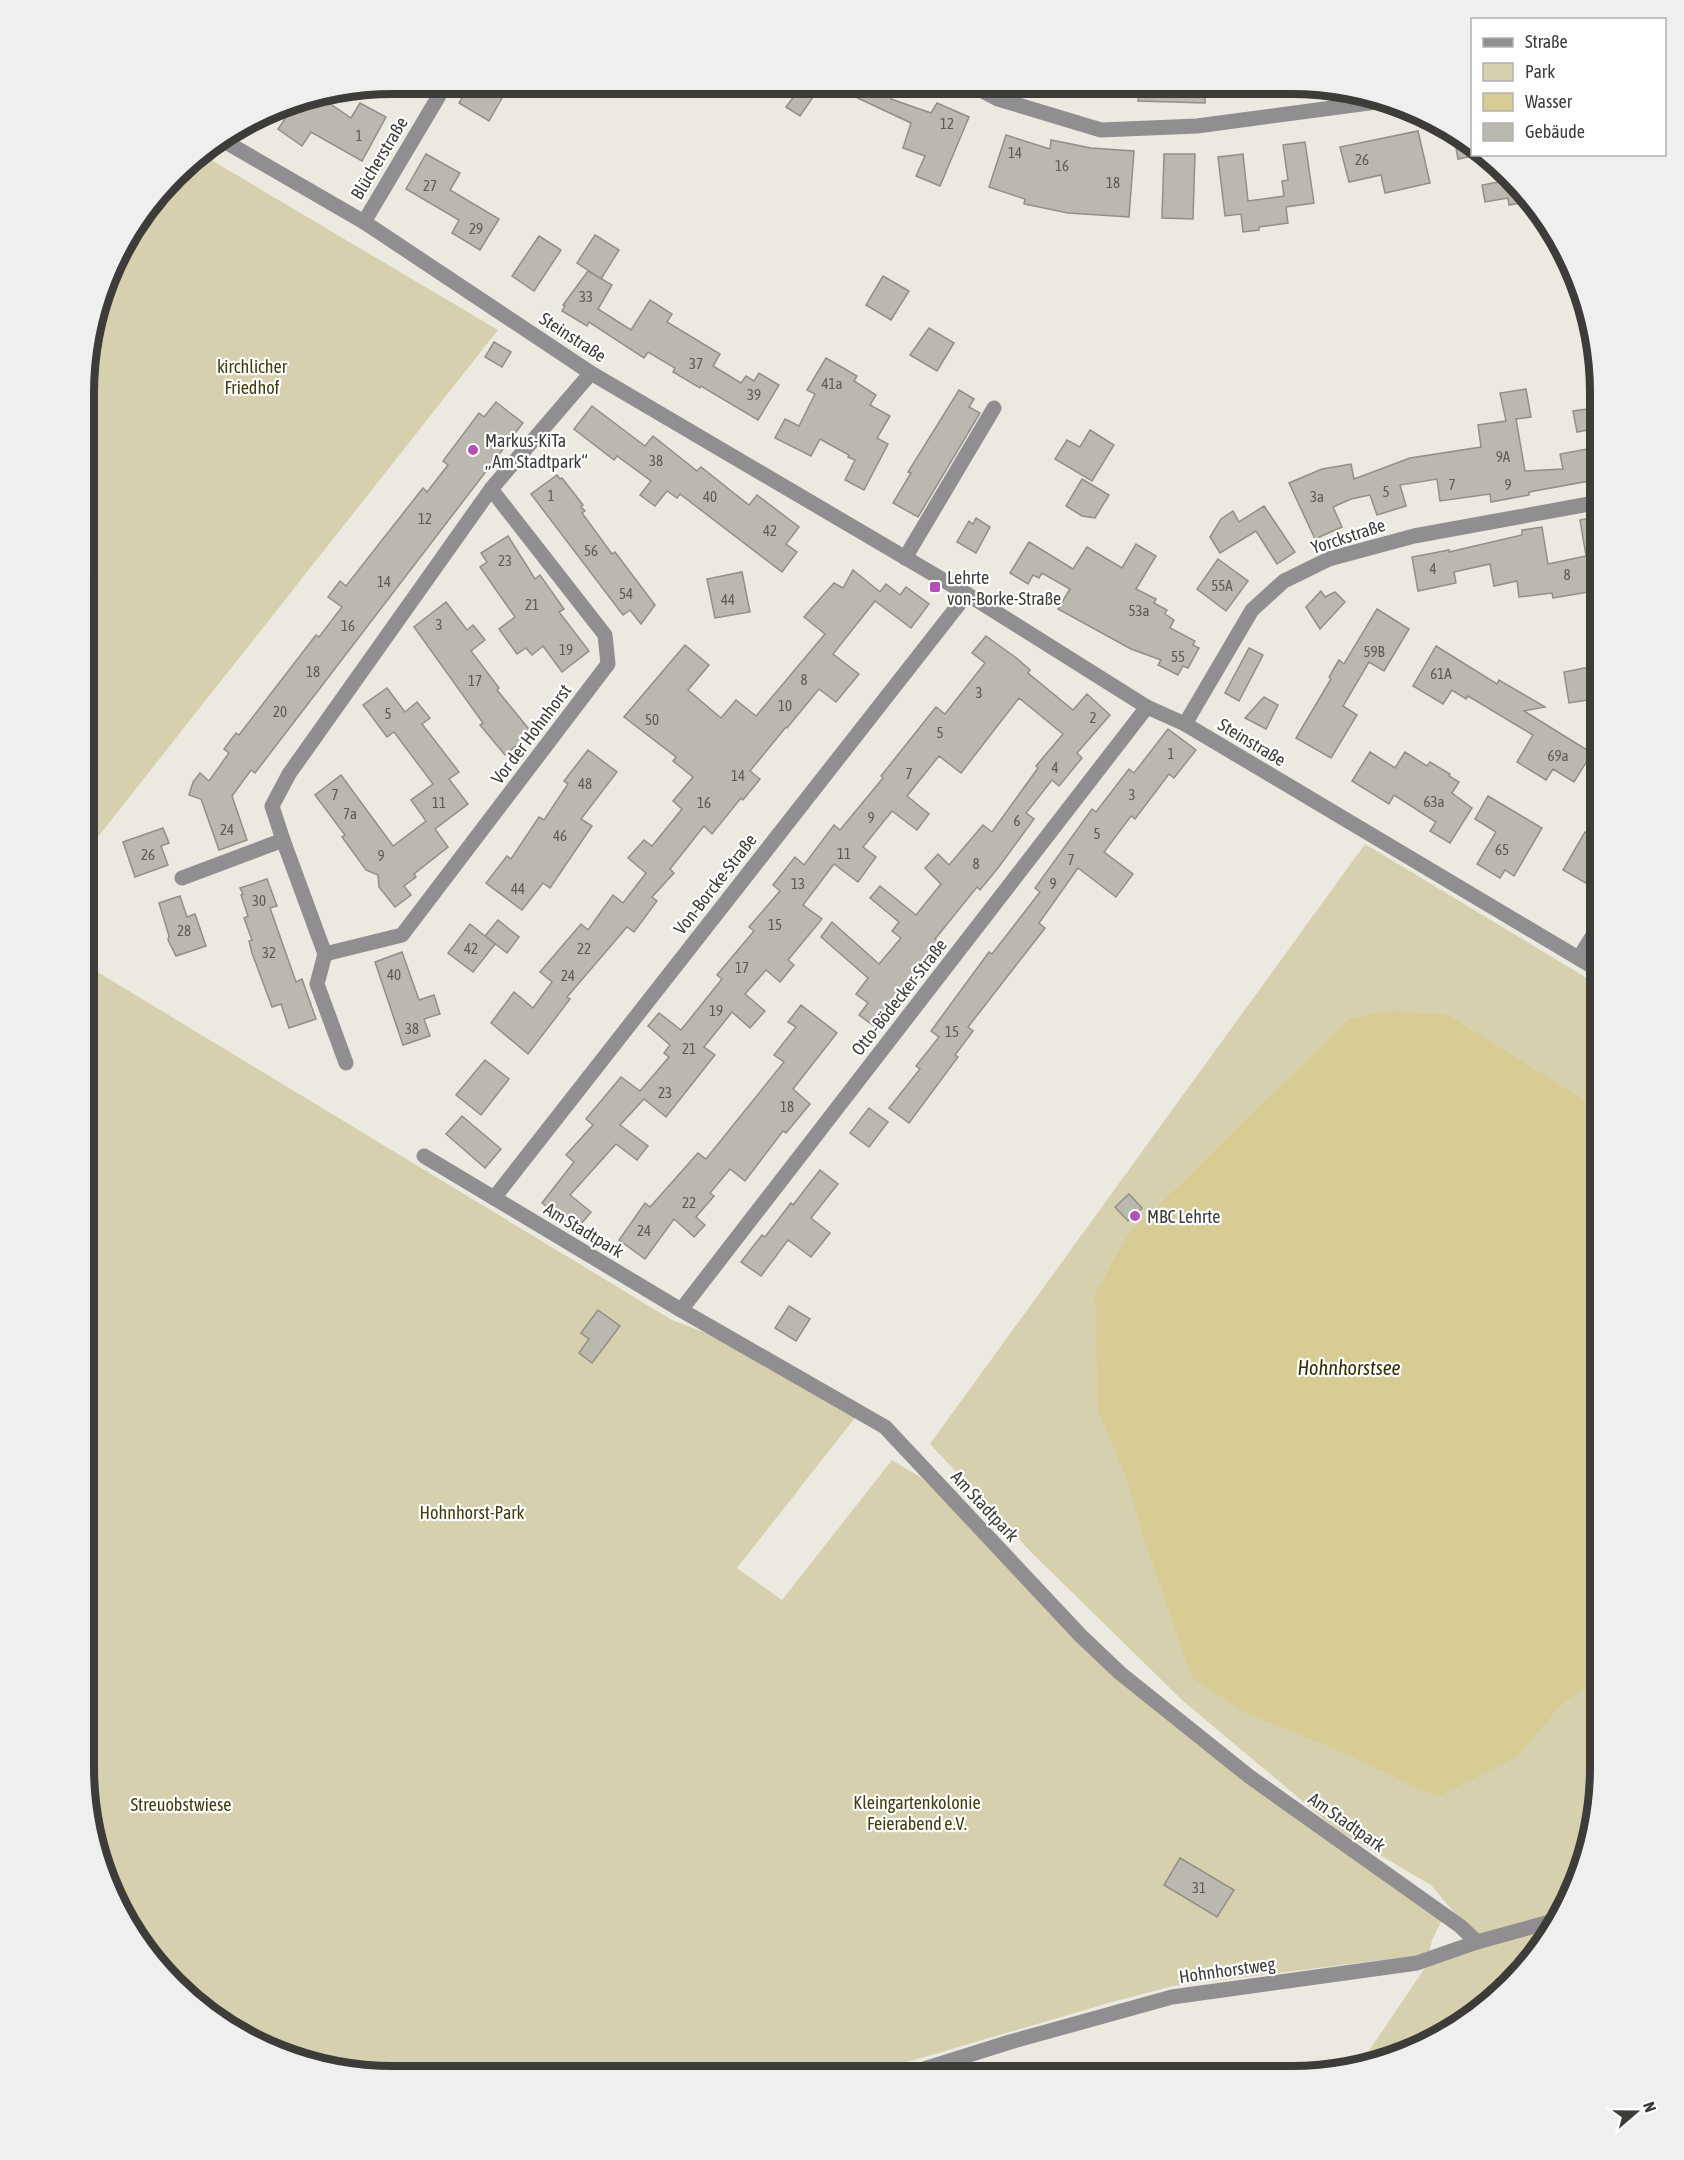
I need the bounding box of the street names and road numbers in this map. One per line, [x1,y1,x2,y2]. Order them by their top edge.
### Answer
street label: Blücherstraße [346,113,412,203]
street label: Steinstraße [536,308,610,366]
street label: Yorckstraße [1308,514,1388,558]
street label: Vor der Hohnhorst [487,680,575,788]
street label: Steinstraße [1214,714,1290,770]
street label: Von-Borcke-Straße [669,830,761,938]
street label: Otto-Bödecker-Straße [847,935,951,1059]
street label: Am Stadtpark [540,1198,628,1262]
street label: Am Stadtpark [947,1466,1023,1546]
street label: Am Stadtpark [1304,1788,1390,1856]
street label: Hohnhorstweg [1178,1953,1277,1987]

